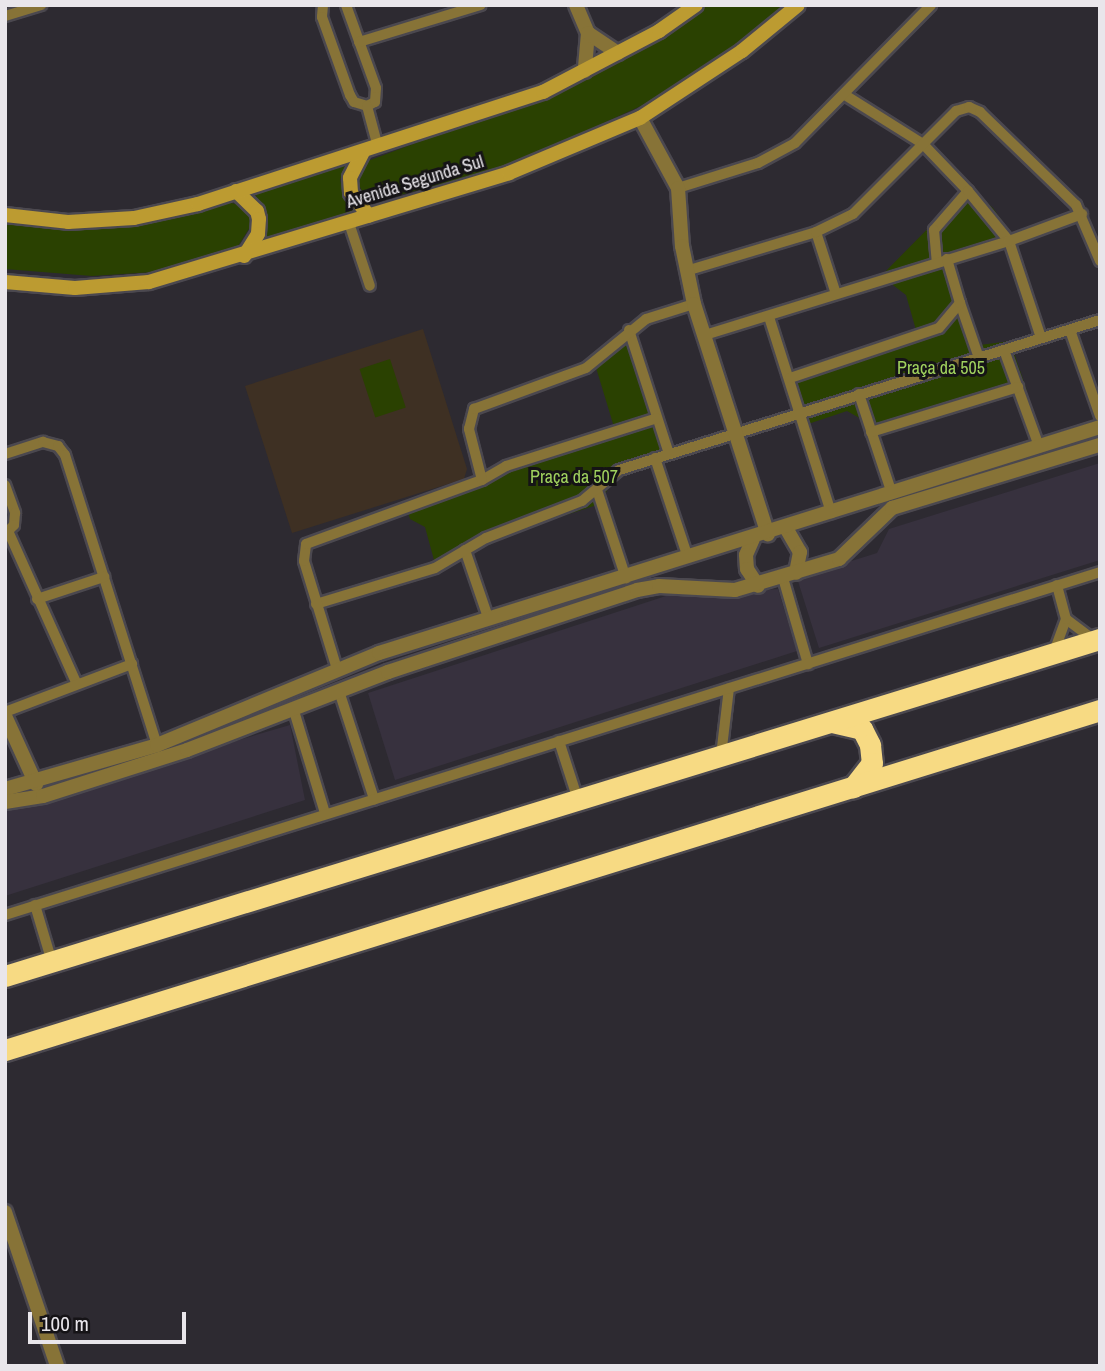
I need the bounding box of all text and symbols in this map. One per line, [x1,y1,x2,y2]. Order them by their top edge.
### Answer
street label: Avenida Segunda Sul [344,151,486,213]
park label: Praça da 505 [897,357,985,379]
park label: Praça da 507 [530,466,618,488]
scale bar [32,1298,189,1342]
text: 100 m [41,1309,89,1338]

